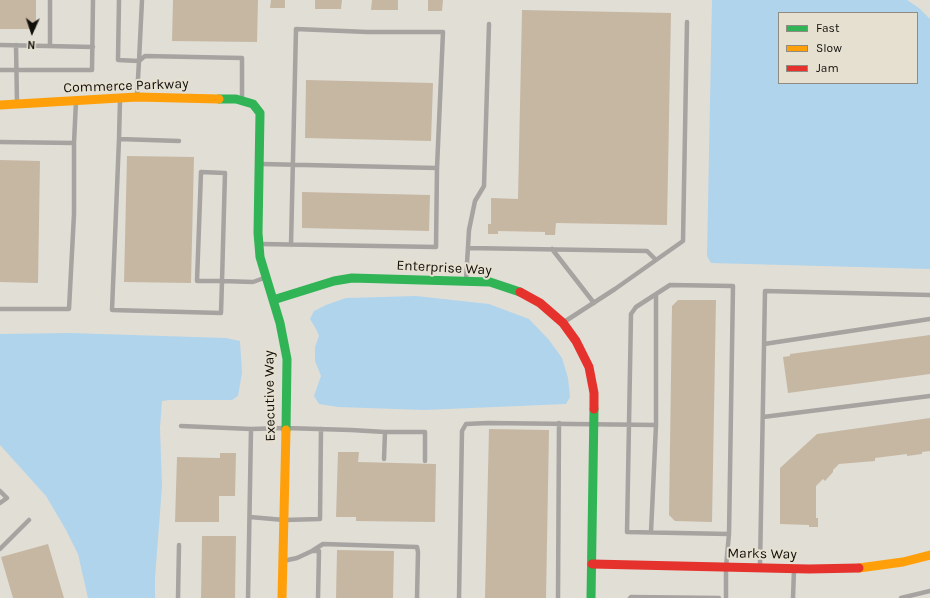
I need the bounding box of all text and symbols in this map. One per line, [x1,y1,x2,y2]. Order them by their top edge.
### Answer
north arrow [12,12,52,52]
legend [778,12,918,84]
text: Fast [816,21,839,35]
text: N [27,38,36,51]
text: Slow [816,41,842,55]
text: Jam [816,61,839,75]
street label: Commerce Parkway [63,75,189,97]
street label: Enterprise Way [396,257,492,279]
street label: Executive Way [261,350,279,442]
street label: Marks Way [727,545,797,563]

